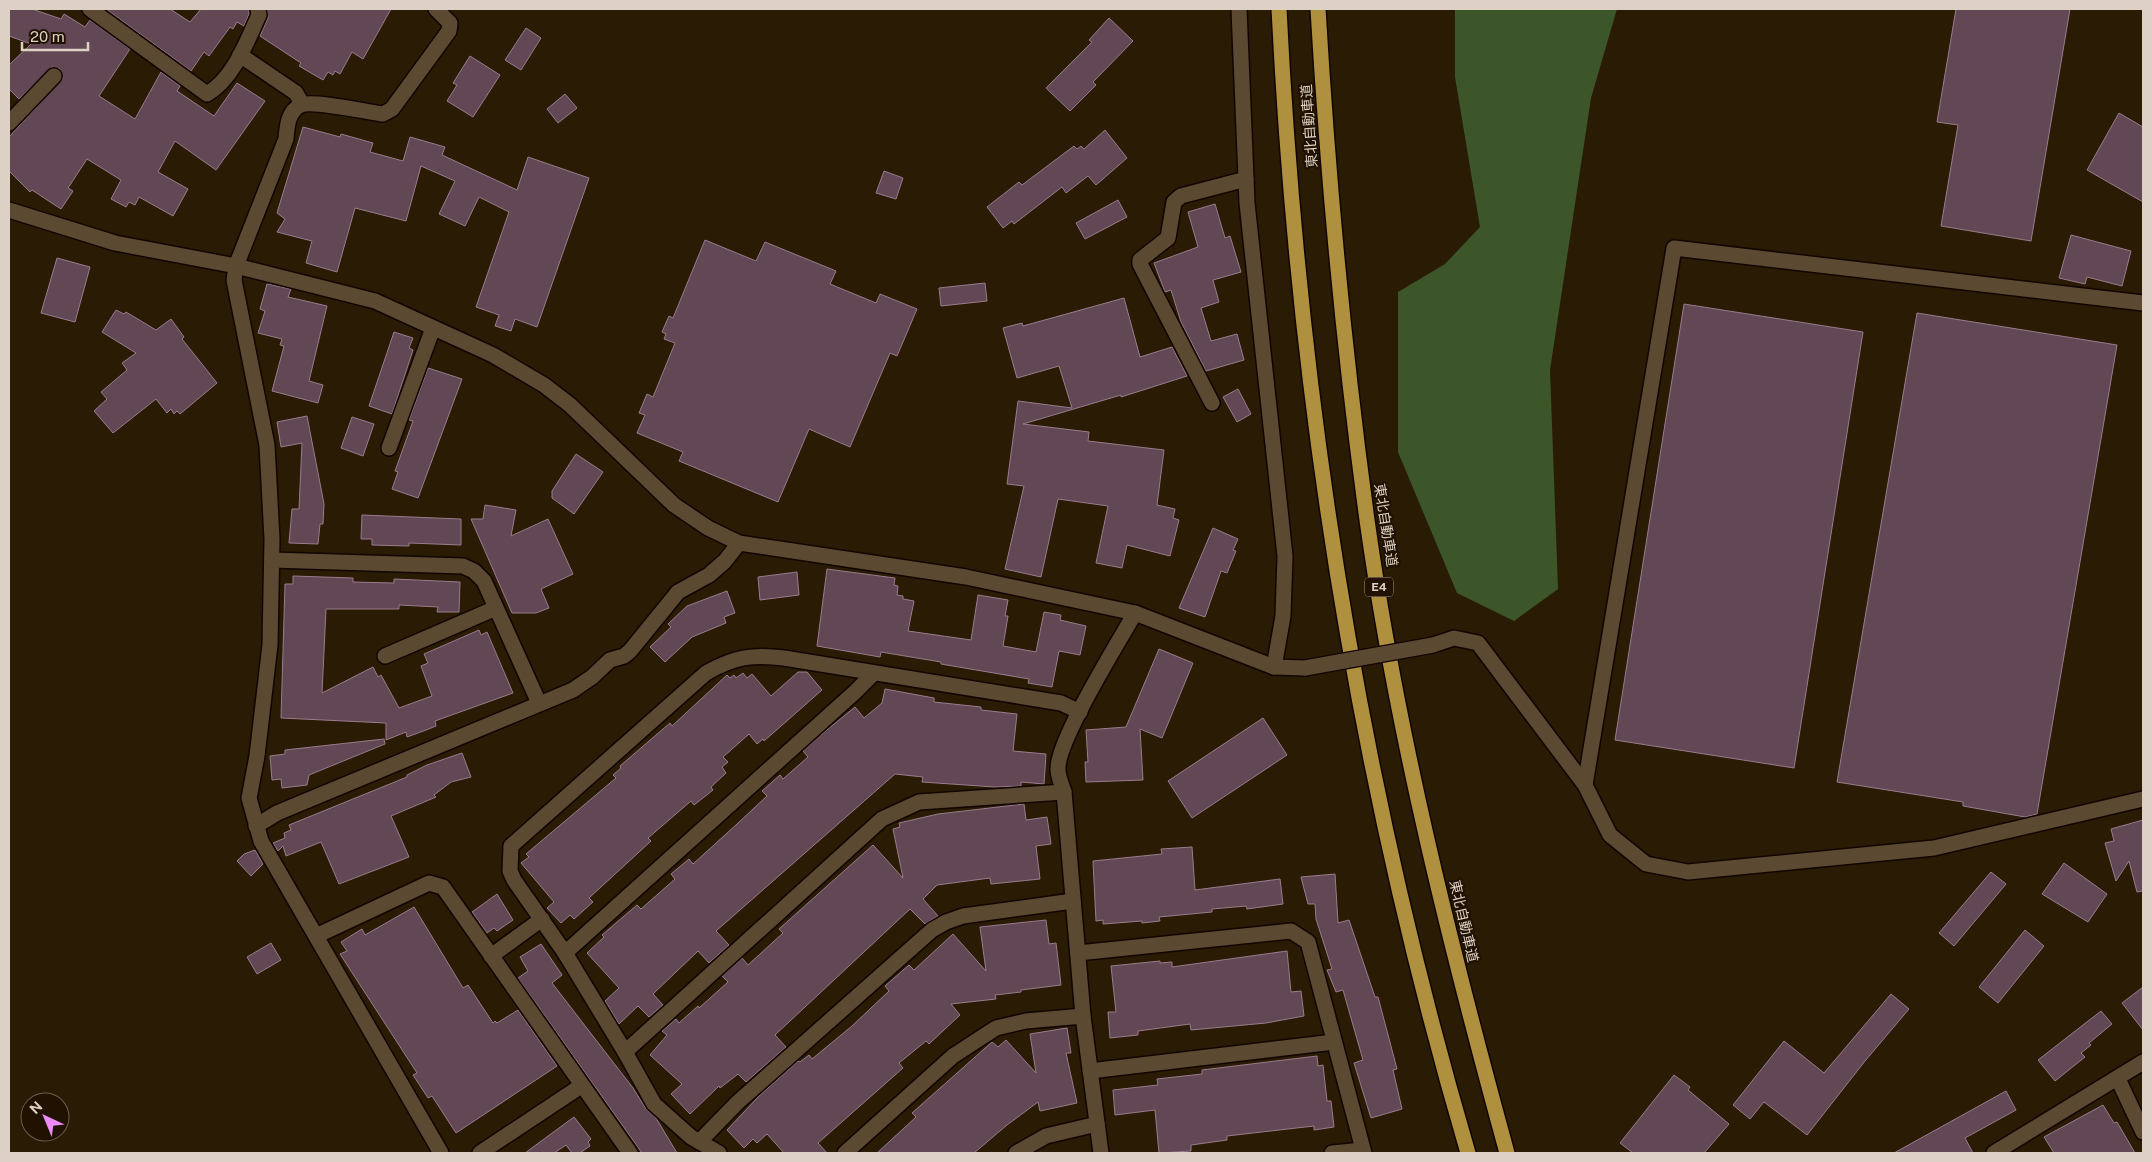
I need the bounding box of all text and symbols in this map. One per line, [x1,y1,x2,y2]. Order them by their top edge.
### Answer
scale bar [22,20,89,52]
text: 20 m [30,28,65,45]
street label: 東北自動車道 [1298,84,1320,168]
street label: 東北自動車道 [1372,482,1400,568]
road number: E4 [1365,578,1393,596]
street label: 東北自動車道 [1447,878,1481,964]
north arrow [20,1092,70,1142]
text: N [26,1098,45,1117]

